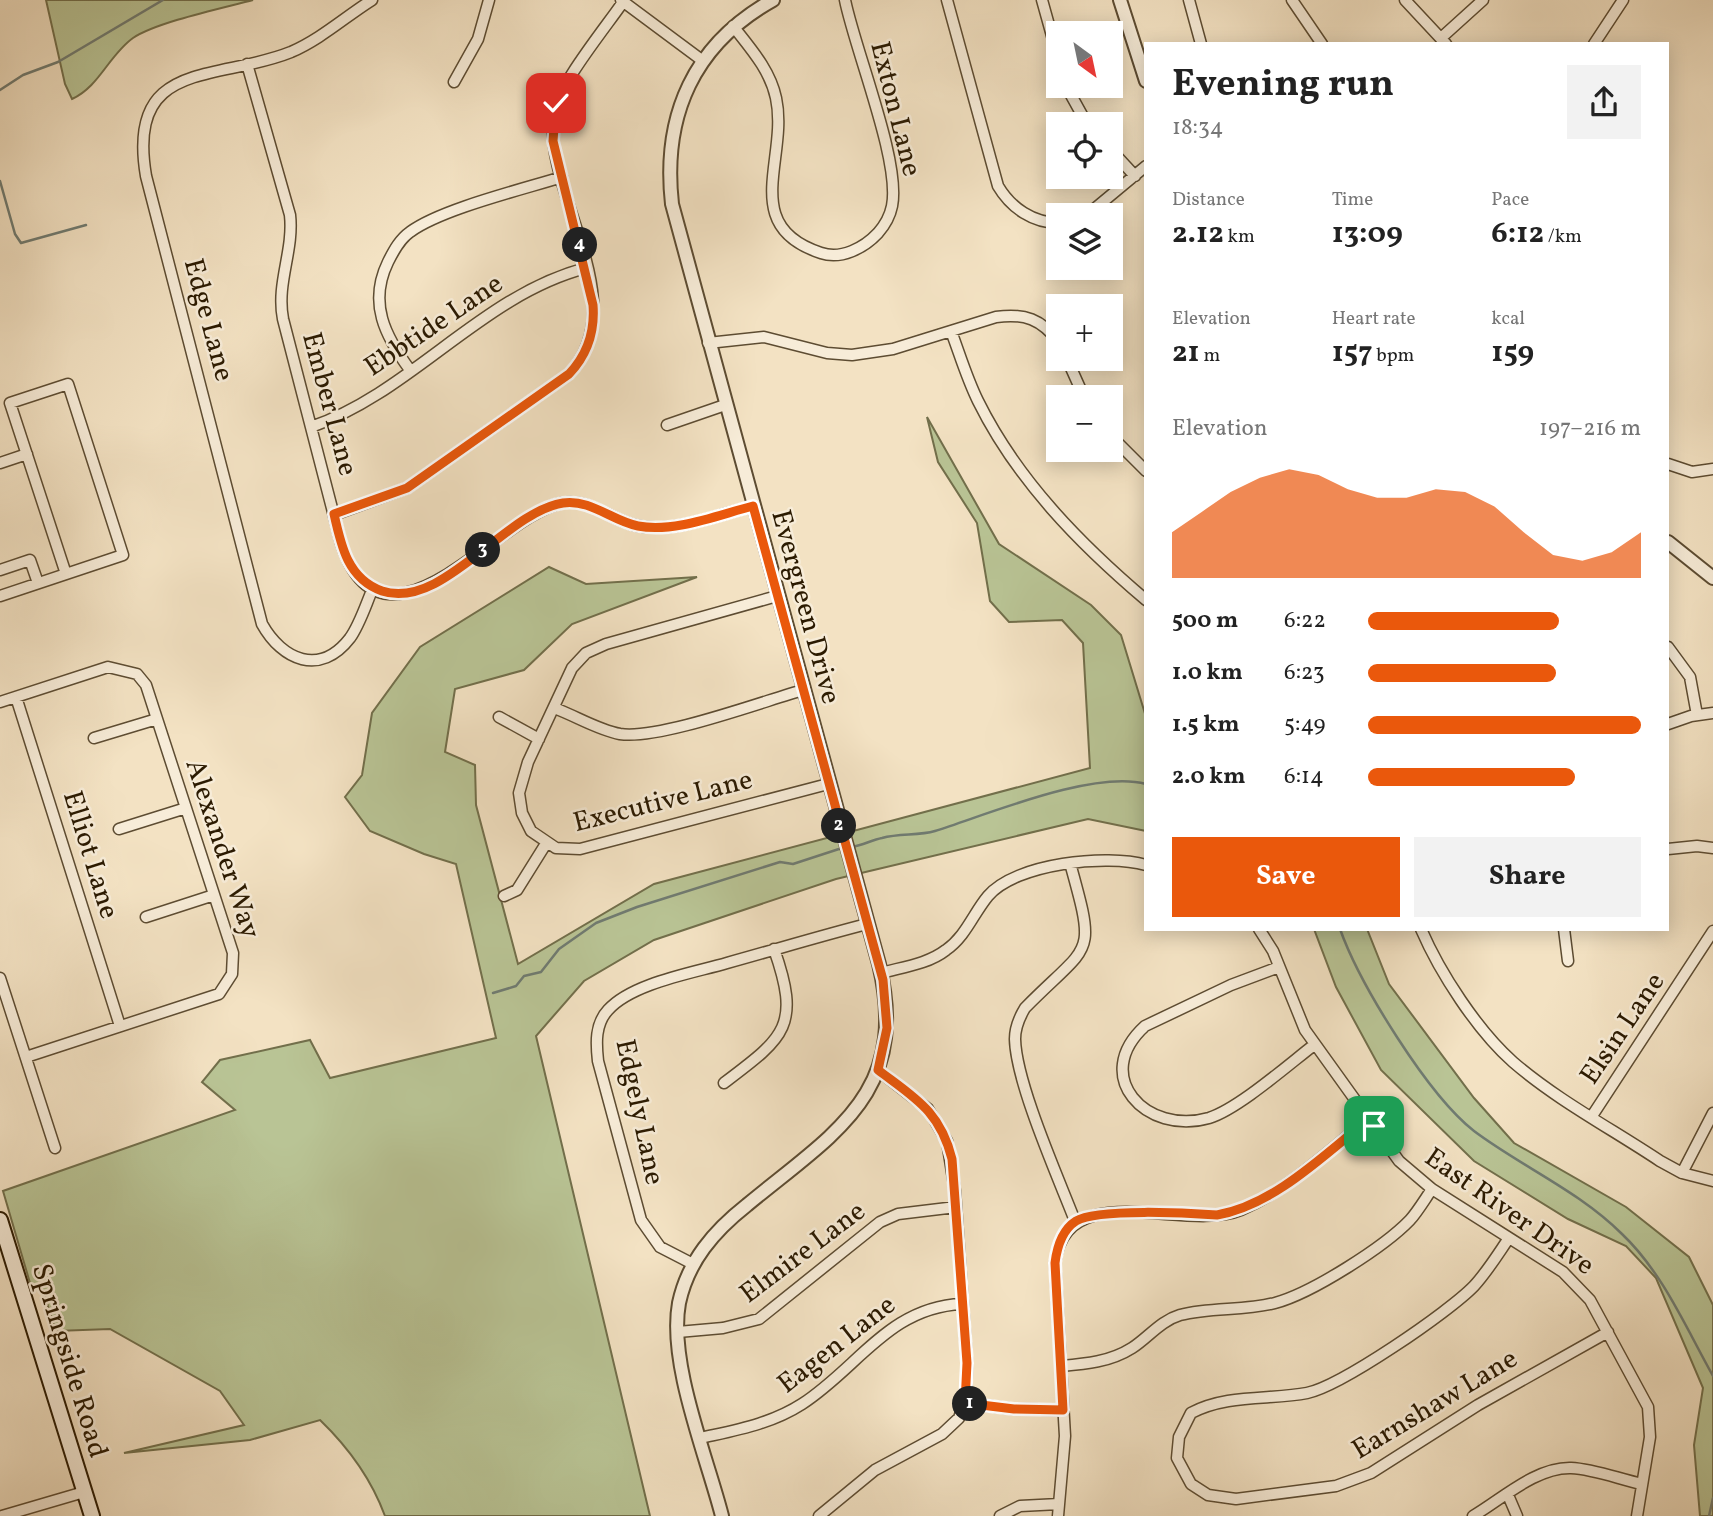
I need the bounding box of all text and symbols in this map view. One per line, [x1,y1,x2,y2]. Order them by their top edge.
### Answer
north arrow [1046,21,1124,98]
map controls [1046,21,1123,462]
street label: Exton Lane [859,37,931,181]
text: Evening run [1172,59,1394,112]
button: share [1567,65,1641,139]
pin [526,73,586,133]
icon: check [537,84,575,122]
button: locate [1046,112,1123,189]
text: 18:34 [1172,112,1224,144]
text: Distance [1172,187,1245,213]
text: Time [1332,187,1373,213]
text: Pace [1491,187,1529,213]
button: layers [1046,203,1123,280]
text: 2.12 [1172,213,1224,255]
text: 13:09 [1332,213,1403,255]
text: 6:12 [1491,213,1544,255]
text: km [1224,224,1255,250]
text: /km [1544,224,1582,250]
pin: 4 [562,228,598,262]
text: 4 [574,231,585,257]
street label: Edge Lane [173,254,243,386]
street label: Ebbtide Lane [357,265,511,387]
button: + [1046,294,1123,371]
text: Elevation [1172,306,1251,332]
text: Heart rate [1332,306,1416,332]
text: kcal [1491,306,1525,332]
street label: Ember Lane [291,328,367,480]
text: 21 [1172,332,1200,374]
text: 157 [1332,332,1373,374]
text: 159 [1491,332,1534,374]
text: m [1200,343,1220,369]
text: bpm [1373,343,1414,369]
button: − [1046,385,1123,462]
text: Elevation [1172,413,1268,445]
text: 197–216 m [1539,413,1641,445]
street label: Evergreen Drive [760,506,850,708]
pin: 3 [466,532,500,568]
text: 3 [478,536,487,562]
text: 500 m [1172,605,1238,637]
text: 6:22 [1284,605,1326,637]
text: 1.0 km [1172,657,1243,689]
text: 6:23 [1284,657,1325,689]
text: 1.5 km [1172,709,1239,741]
text: 5:49 [1284,709,1325,741]
street label: Alexander Way [175,754,269,944]
street label: Executive Lane [569,761,757,843]
text: 2.0 km [1172,761,1245,793]
text: 6:14 [1284,761,1324,793]
street label: Elliot Lane [52,786,128,924]
pin: 2 [822,808,856,844]
text: 2 [834,812,843,838]
button: Save [1172,837,1400,917]
button: Share [1414,837,1641,917]
street label: Elsin Lane [1571,965,1675,1093]
street label: Edgely Lane [605,1036,673,1188]
pin [1344,1096,1404,1156]
icon: arrive [1355,1107,1393,1145]
street label: East River Drive [1416,1139,1602,1285]
street label: Elmire Lane [732,1193,874,1313]
street label: Springside Road [21,1259,117,1463]
street label: Eagen Lane [770,1286,904,1404]
street label: Earnshaw Lane [1345,1340,1525,1470]
pin: 1 [953,1386,988,1422]
text: 1 [966,1390,973,1416]

